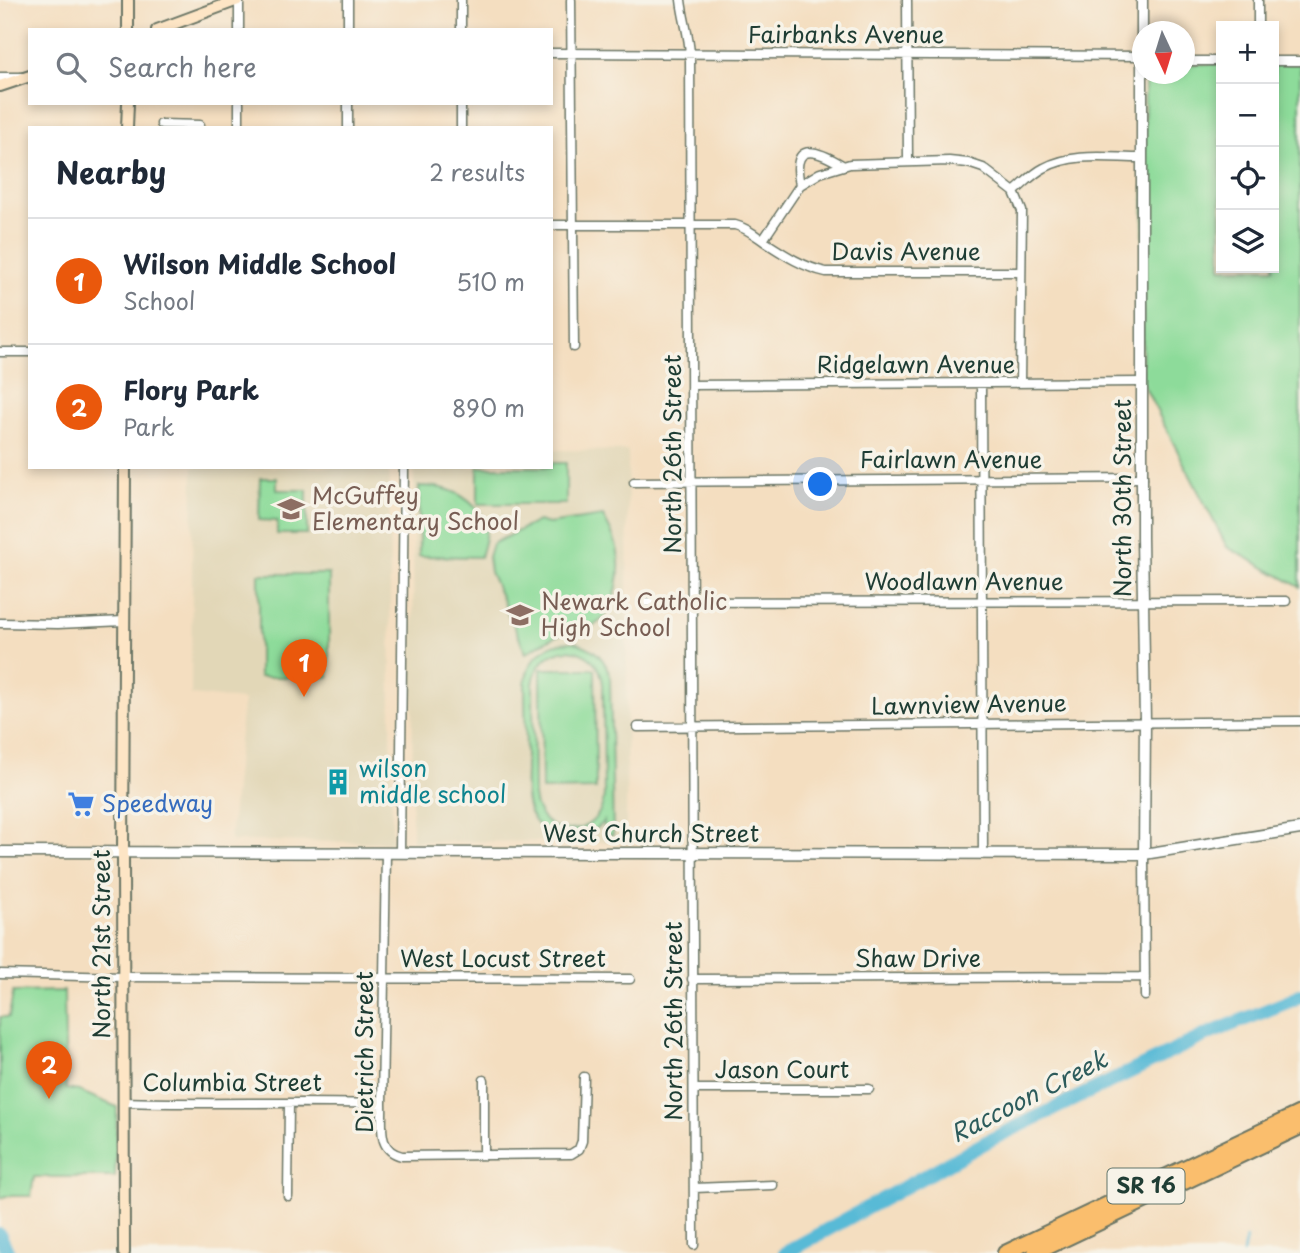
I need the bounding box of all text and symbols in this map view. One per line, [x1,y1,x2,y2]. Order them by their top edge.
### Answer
street label: Fairbanks Avenue [748,16,944,51]
north arrow [1132,21,1195,84]
map controls [1216,21,1279,273]
button: + [1216,21,1279,84]
search box [28,28,553,105]
text: Search here [108,47,257,86]
icon: search [52,48,90,86]
button: − [1216,84,1279,147]
button: locate [1216,147,1279,210]
text: Nearby [56,149,166,194]
text: 2 results [429,154,525,189]
button: layers [1216,210,1279,273]
street label: Davis Avenue [832,233,980,268]
text: Wilson Middle School [123,244,396,283]
text: 1 [74,264,85,299]
text: 510 m [456,264,525,299]
text: School [123,283,195,318]
street label: Ridgelawn Avenue [817,346,1015,381]
street label: North 26th Street [654,354,689,554]
text: Flory Park [123,370,259,409]
text: 2 [71,390,87,425]
text: 890 m [452,390,525,425]
street label: North 30th Street [1104,399,1139,597]
text: Park [123,409,174,444]
street label: Fairlawn Avenue [860,441,1042,476]
your location [803,467,837,501]
place label: McGuffey Elementary School [312,477,519,538]
school or university icon: McGuffey Elementary School [276,494,306,524]
street label: Woodlawn Avenue [864,563,1064,598]
place label: Newark Catholic High School [541,583,727,644]
school or university icon: Newark Catholic High School [505,600,535,630]
pin: 1 [281,639,327,697]
street label: Lawnview Avenue [871,684,1067,723]
place label: wilson middle school [359,750,506,811]
building icon: wilson middle school [323,767,353,797]
place label: Speedway [102,785,213,820]
supermarket icon: Speedway [66,789,96,819]
street label: West Church Street [543,815,759,850]
street label: North 21st Street [83,849,118,1039]
street label: North 26th Street [655,921,690,1121]
street label: West Locust Street [400,940,606,975]
street label: Shaw Drive [855,940,981,975]
street label: Dietrich Street [346,971,381,1133]
water label: Raccoon Creek [943,1039,1114,1150]
pin: 2 [26,1041,72,1099]
street label: Jason Court [715,1051,849,1086]
street label: Columbia Street [142,1064,322,1099]
road number: SR 16 [1108,1168,1184,1204]

